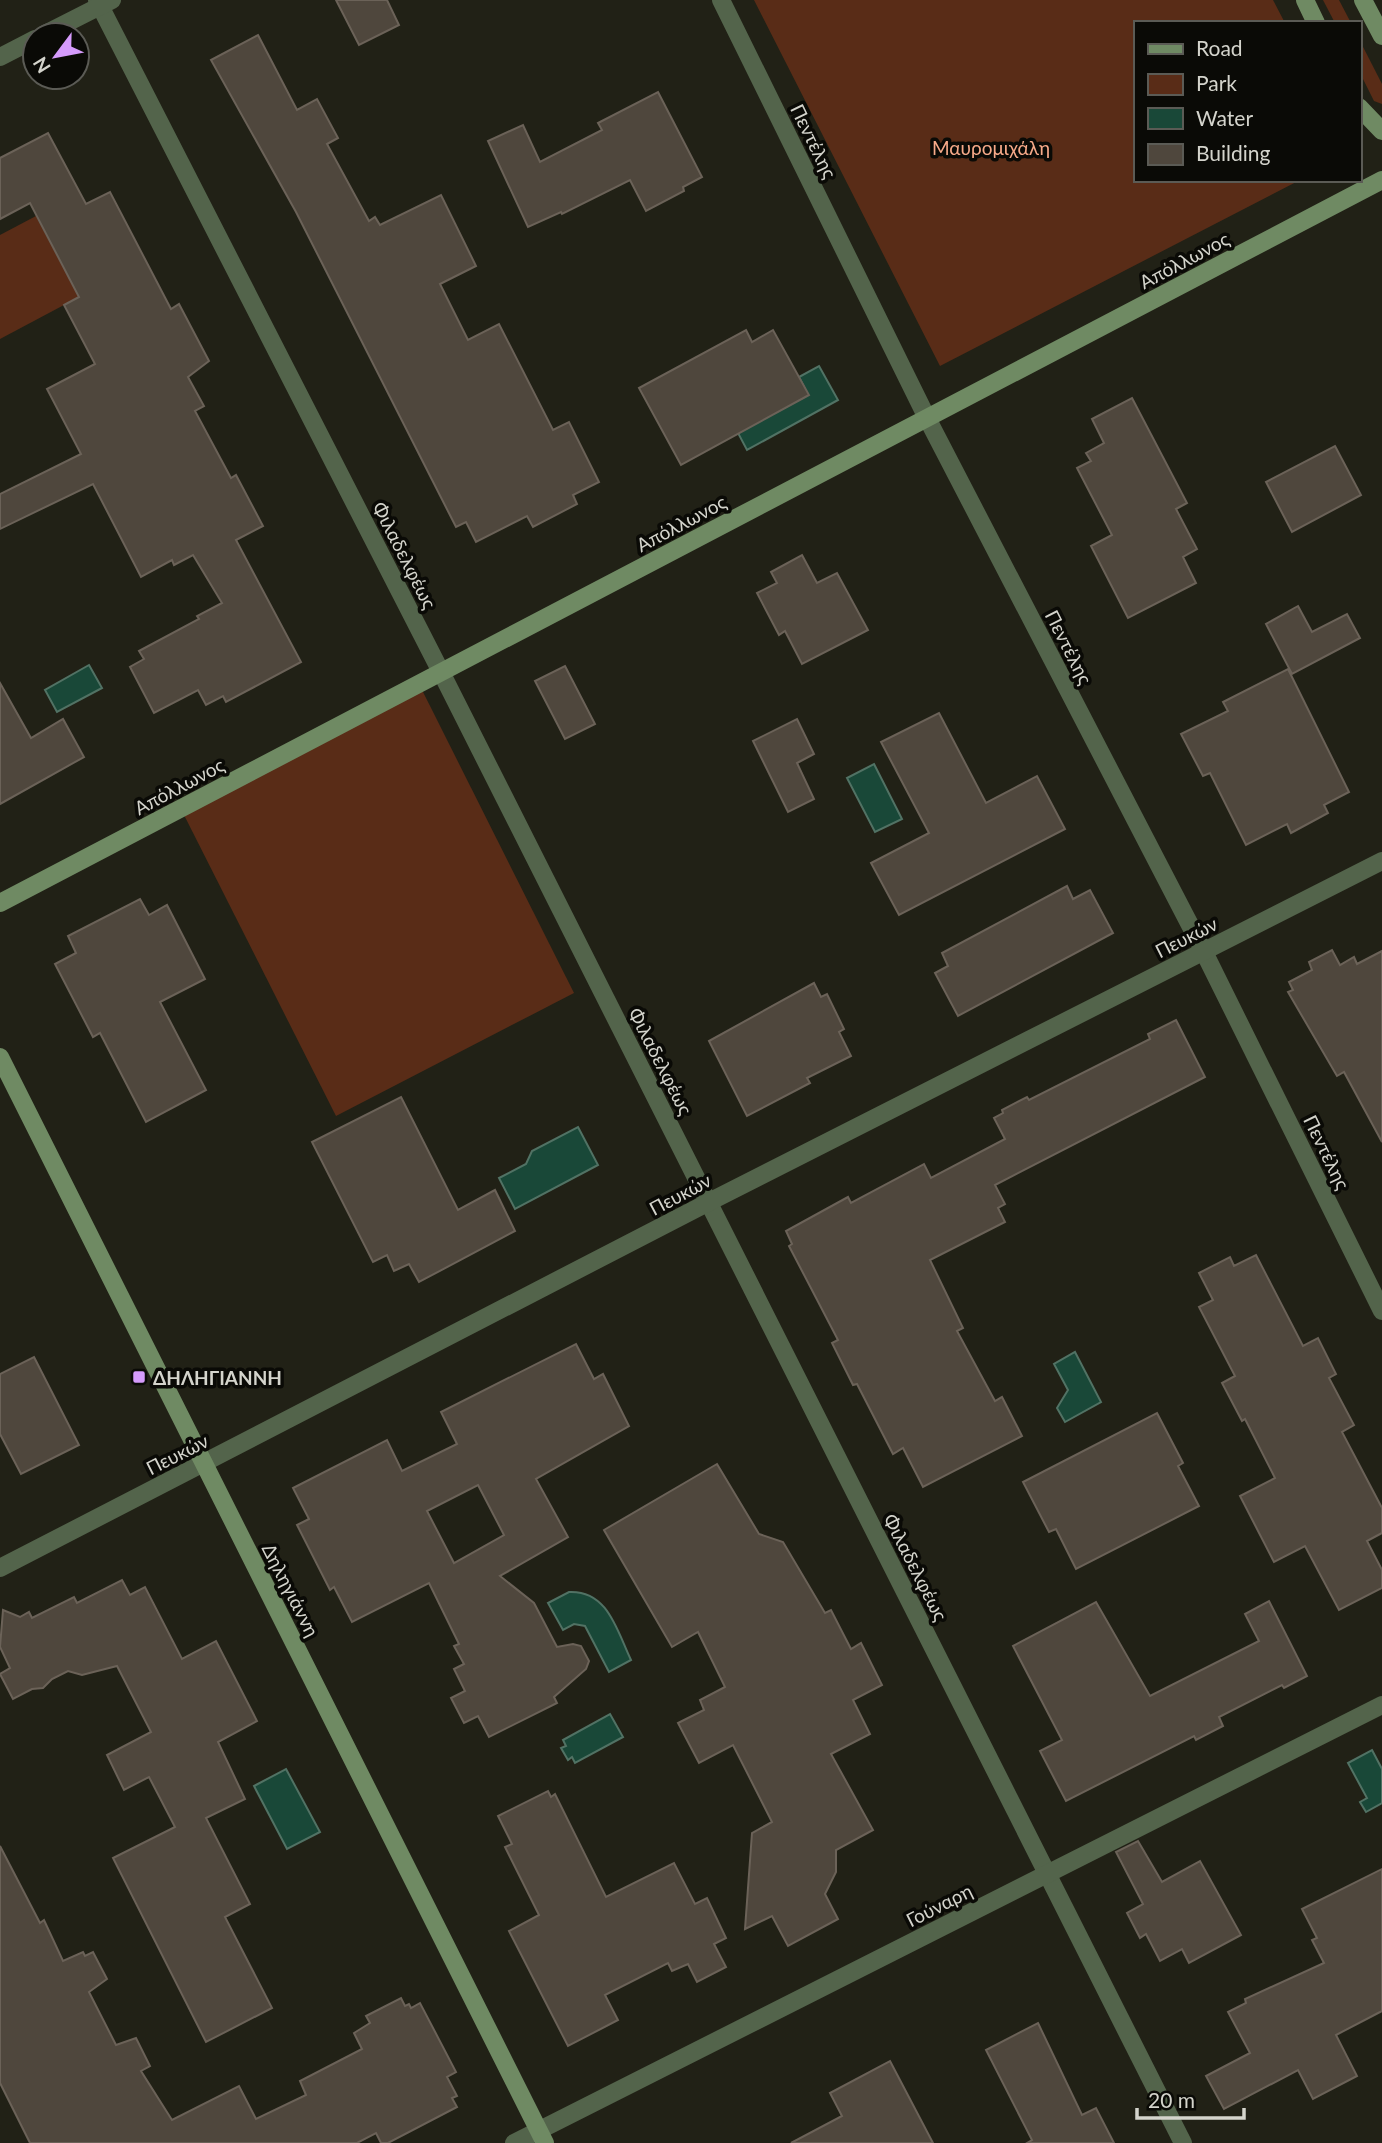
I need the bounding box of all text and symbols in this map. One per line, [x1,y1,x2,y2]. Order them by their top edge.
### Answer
north arrow [21,21,91,91]
legend [1134,21,1361,182]
text: Road [1196,35,1243,60]
text: N [28,53,55,78]
text: Park [1196,70,1237,95]
street label: Πεντέλης [786,100,842,182]
text: Water [1196,105,1253,130]
park label: Μαυρομιχάλη [932,136,1050,159]
text: Building [1196,140,1271,165]
street label: Απόλλωνος [1135,227,1233,293]
street label: Απόλλωνος [632,490,730,556]
street label: Φιλαδελφέως [368,498,442,612]
street label: Πεντέλης [1041,606,1097,688]
street label: Απόλλωνος [130,753,228,819]
street label: Πευκών [1151,911,1221,962]
street label: Φιλαδελφέως [624,1004,698,1118]
street label: Πεντέλης [1299,1111,1355,1193]
street label: Πευκών [645,1168,715,1220]
place label: ΔΗΛΗΓΙΑΝΝΗ [153,1366,282,1389]
marker: ΔΗΛΗΓΙΑΝΝΗ [131,1369,147,1385]
street label: Πευκών [142,1428,212,1479]
street label: Φιλαδελφέως [879,1510,953,1624]
street label: Δηληγιάννη [258,1539,324,1641]
street label: Γούναρη [902,1879,976,1931]
scale bar [1137,2076,1244,2120]
text: 20 m [1148,2087,1195,2112]

